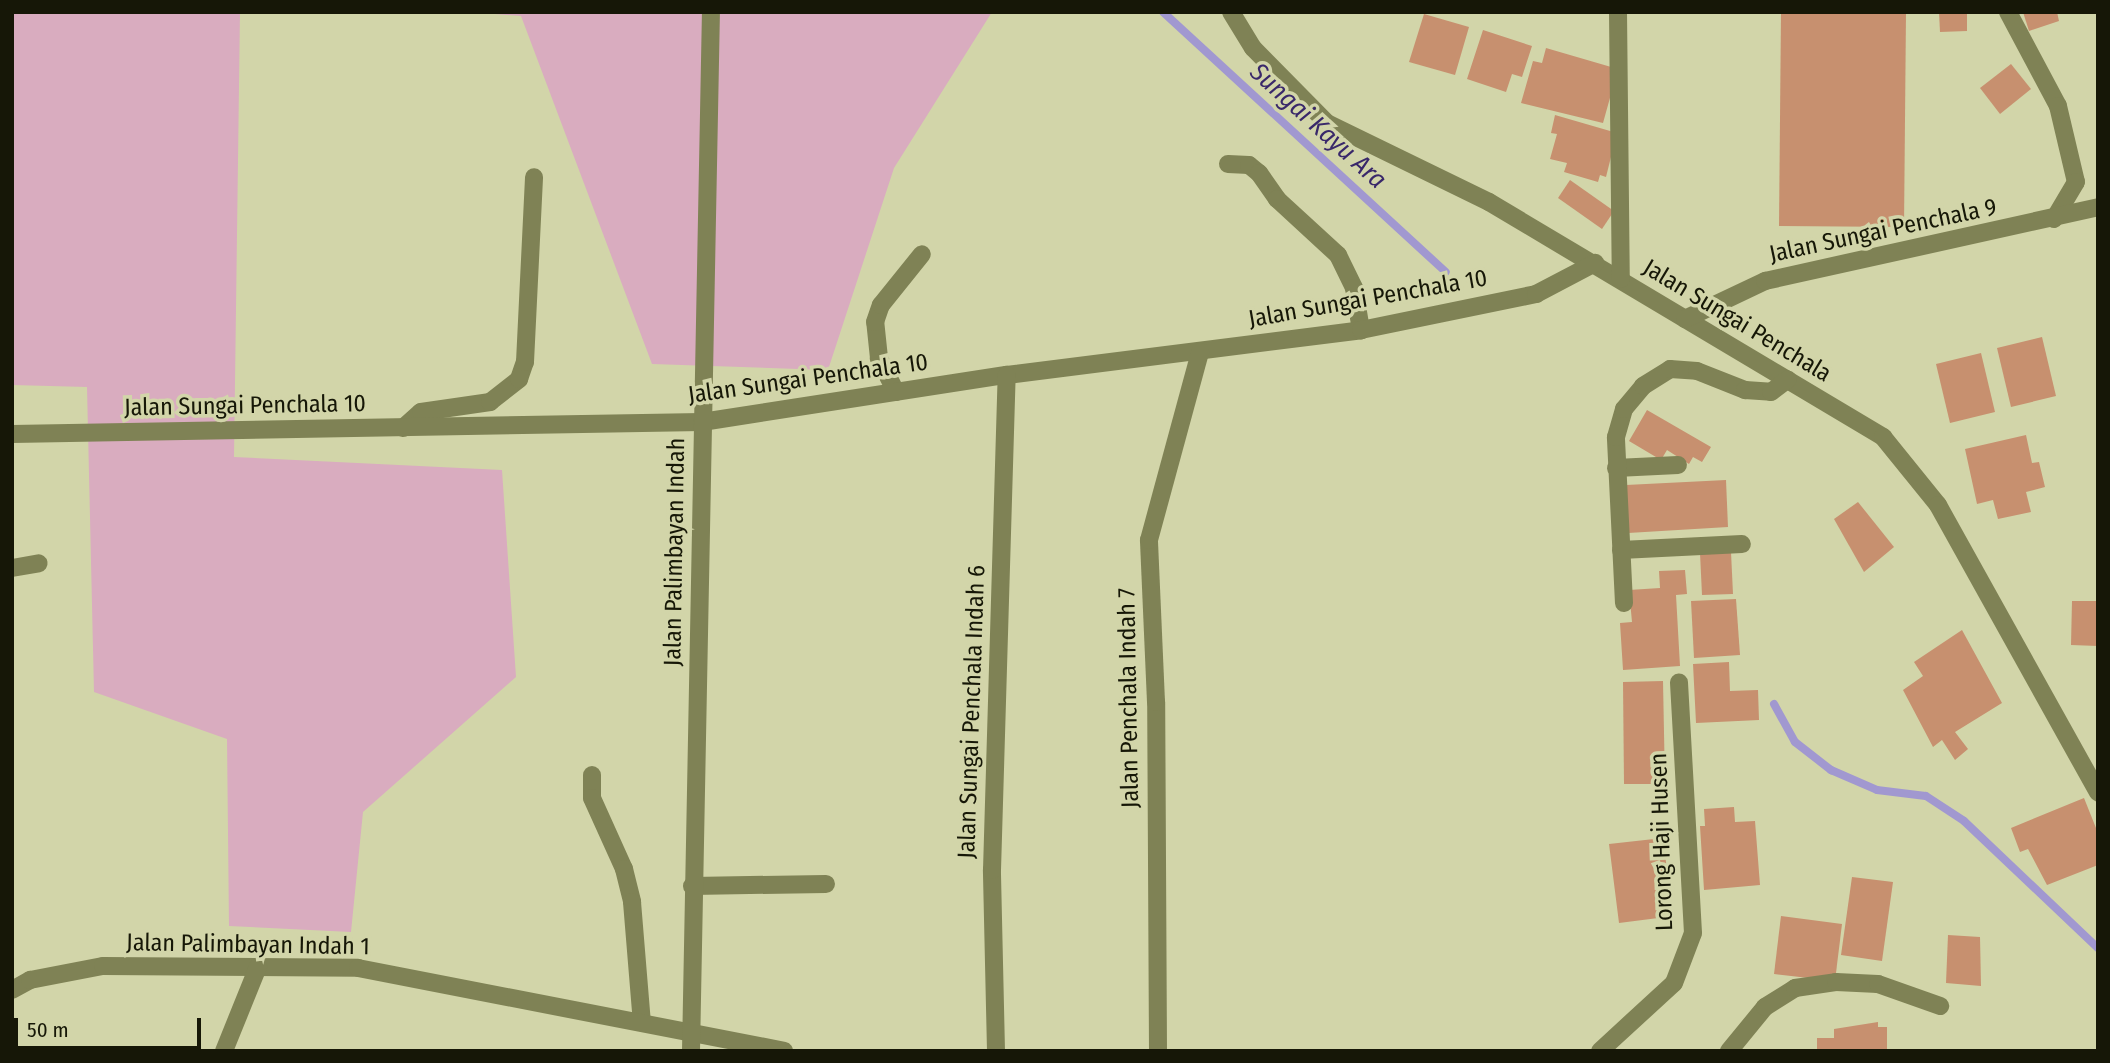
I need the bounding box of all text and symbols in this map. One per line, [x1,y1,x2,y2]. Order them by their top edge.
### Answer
water label: Sungai Kayu Ara [1243,57,1393,195]
street label: Jalan Sungai Penchala 9 [1767,193,1999,269]
street label: Jalan Sungai Penchala [1638,253,1836,389]
street label: Jalan Sungai Penchala 10 [1246,264,1490,334]
street label: Jalan Sungai Penchala 10 [686,348,930,410]
street label: Jalan Sungai Penchala 10 [124,389,366,423]
street label: Jalan Palimbayan Indah [659,437,691,667]
street label: Jalan Sungai Penchala Indah 6 [952,565,992,859]
street label: Jalan Penchala Indah 7 [1113,588,1145,808]
street label: Lorong Haji Husen [1644,752,1680,932]
street label: Jalan Palimbayan Indah 1 [126,928,370,962]
scale bar [18,1004,205,1048]
text: 50 m [27,1017,69,1043]

